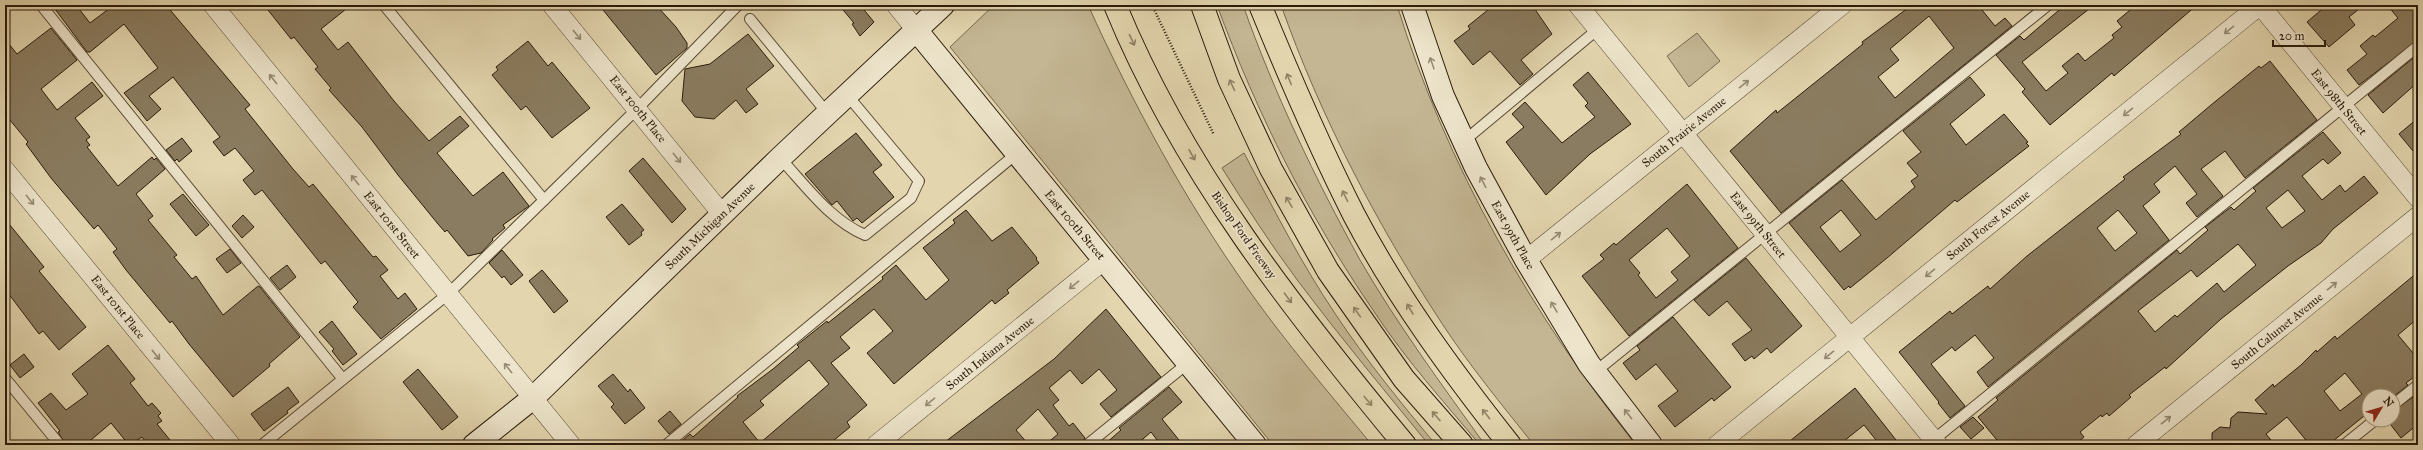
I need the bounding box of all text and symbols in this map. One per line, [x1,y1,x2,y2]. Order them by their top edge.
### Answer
scale bar [2273,22,2325,48]
one-way arrow [2224,25,2235,34]
text: 20 m [2279,29,2305,43]
one-way arrow [573,30,582,41]
one-way arrow [1129,34,1136,46]
one-way arrow [1427,57,1435,69]
street label: East 98th Street [2308,66,2370,138]
street label: East 100th Place [607,73,669,145]
one-way arrow [1285,73,1293,85]
one-way arrow [269,74,278,85]
one-way arrow [1228,79,1235,91]
one-way arrow [1739,79,1750,88]
street label: South Prairie Avenue [1639,94,1729,170]
one-way arrow [2123,107,2134,116]
one-way arrow [1189,149,1196,161]
one-way arrow [673,152,681,163]
one-way arrow [351,175,360,186]
one-way arrow [1479,176,1487,188]
street label: South Michigan Avenue [662,180,758,273]
street label: East 100th Street [1042,187,1109,263]
street label: South Forest Avenue [1943,187,2033,263]
street label: Bishop Ford Freeway [1208,188,1280,282]
street label: East 101st Street [361,189,424,262]
street label: East 99th Street [1727,189,1789,261]
one-way arrow [1341,190,1348,202]
one-way arrow [25,195,34,205]
one-way arrow [1285,196,1293,208]
street label: East 99th Place [1488,198,1538,272]
one-way arrow [1551,231,1562,240]
one-way arrow [1924,268,1935,277]
street label: East 101st Place [88,272,148,342]
one-way arrow [1069,280,1079,289]
one-way arrow [2327,281,2338,290]
street label: South Calumet Avenue [2228,290,2326,372]
one-way arrow [1284,292,1292,303]
one-way arrow [1550,301,1558,313]
one-way arrow [1406,303,1414,315]
one-way arrow [1353,307,1361,318]
street label: South Indiana Avenue [943,313,1037,393]
one-way arrow [152,349,161,360]
one-way arrow [1823,350,1834,359]
one-way arrow [504,363,513,373]
north arrow [2361,388,2401,428]
text: N [2380,394,2397,410]
one-way arrow [1363,395,1372,406]
one-way arrow [924,398,935,406]
one-way arrow [1481,409,1490,420]
one-way arrow [1623,409,1632,420]
one-way arrow [1432,411,1441,421]
one-way arrow [2161,416,2172,425]

